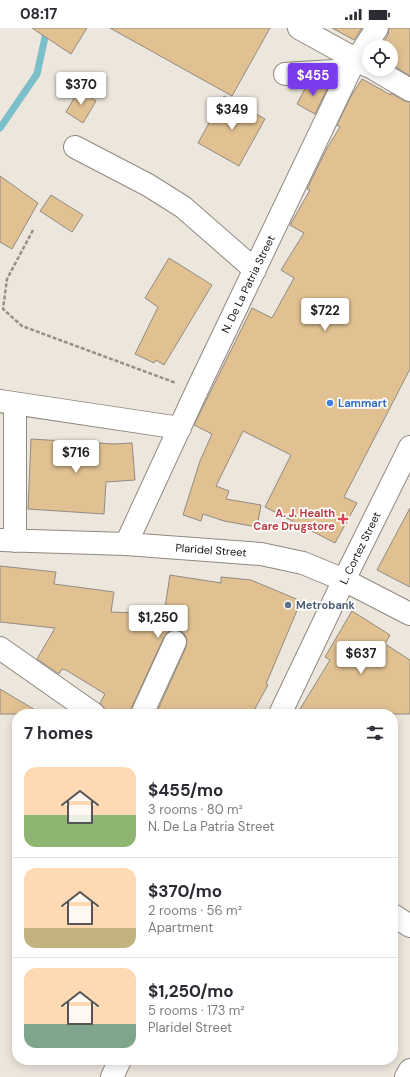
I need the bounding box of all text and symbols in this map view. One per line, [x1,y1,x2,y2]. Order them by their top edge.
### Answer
text: 08:17 [20,4,57,24]
map controls [362,40,398,76]
button: locate [362,40,398,76]
pin: $455 [289,63,337,97]
text: $455 [297,67,329,84]
pin: $370 [57,72,105,106]
text: $370 [65,76,97,93]
pin: $349 [208,97,256,131]
text: $349 [216,101,248,118]
street label: N. De La Patria Street [218,233,278,335]
pin: $722 [301,298,349,332]
text: $722 [310,302,340,319]
place label: Lammart [338,396,387,410]
marker: Lammart [325,398,335,408]
pin: $716 [52,440,100,474]
text: $716 [62,444,90,461]
place label: A. J. Health Care Drugstore [253,506,335,533]
street label: L. Cortez Street [336,509,384,587]
marker: A. J. Health Care Drugstore [338,514,348,524]
street label: Plaridel Street [175,541,247,559]
place label: Metrobank [296,598,356,612]
marker: Metrobank [283,600,293,610]
pin: $1,250 [125,605,191,639]
text: $1,250 [138,609,178,626]
pin: $637 [337,641,385,675]
text: $637 [346,645,376,662]
text: 7 homes [24,722,93,744]
icon: filters [364,722,386,744]
text: $455/mo [148,779,223,801]
icon: home [56,783,104,831]
text: 3 rooms · 80 m² [148,801,243,818]
text: N. De La Patria Street [148,818,275,835]
text: $370/mo [148,880,222,902]
icon: home [56,884,104,932]
text: 2 rooms · 56 m² [148,902,242,919]
text: Apartment [148,919,213,936]
text: $1,250/mo [148,980,234,1002]
icon: home [56,984,104,1032]
text: 5 rooms · 173 m² [148,1002,245,1019]
text: Plaridel Street [148,1019,232,1036]

